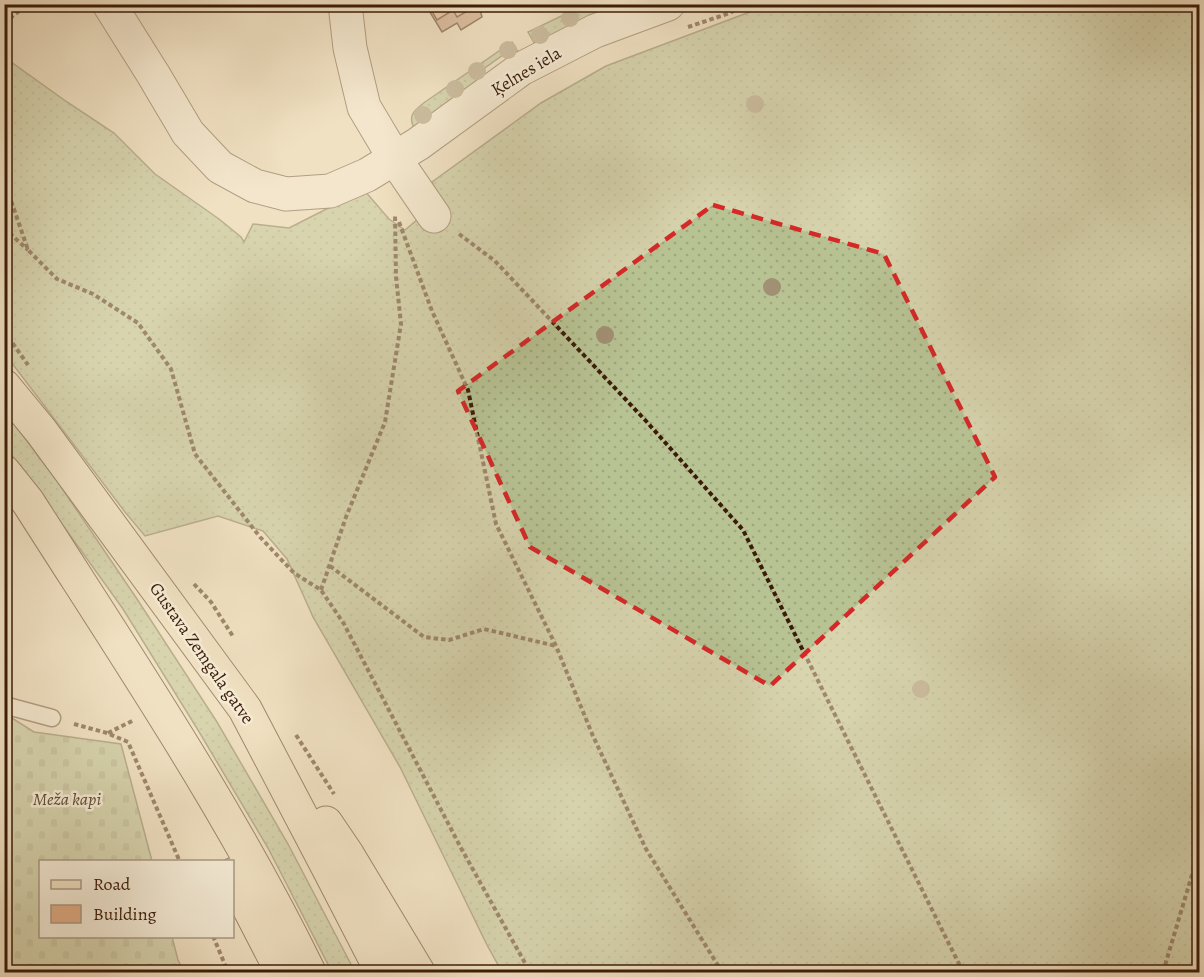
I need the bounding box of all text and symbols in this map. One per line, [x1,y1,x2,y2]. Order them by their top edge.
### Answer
street label: Ķelnes iela [486,40,566,101]
street label: Gustava Zemgala gatve [144,577,260,729]
park label: Meža kapi [33,787,101,811]
legend [39,860,234,938]
text: Road [93,872,131,896]
text: Building [93,902,157,926]

